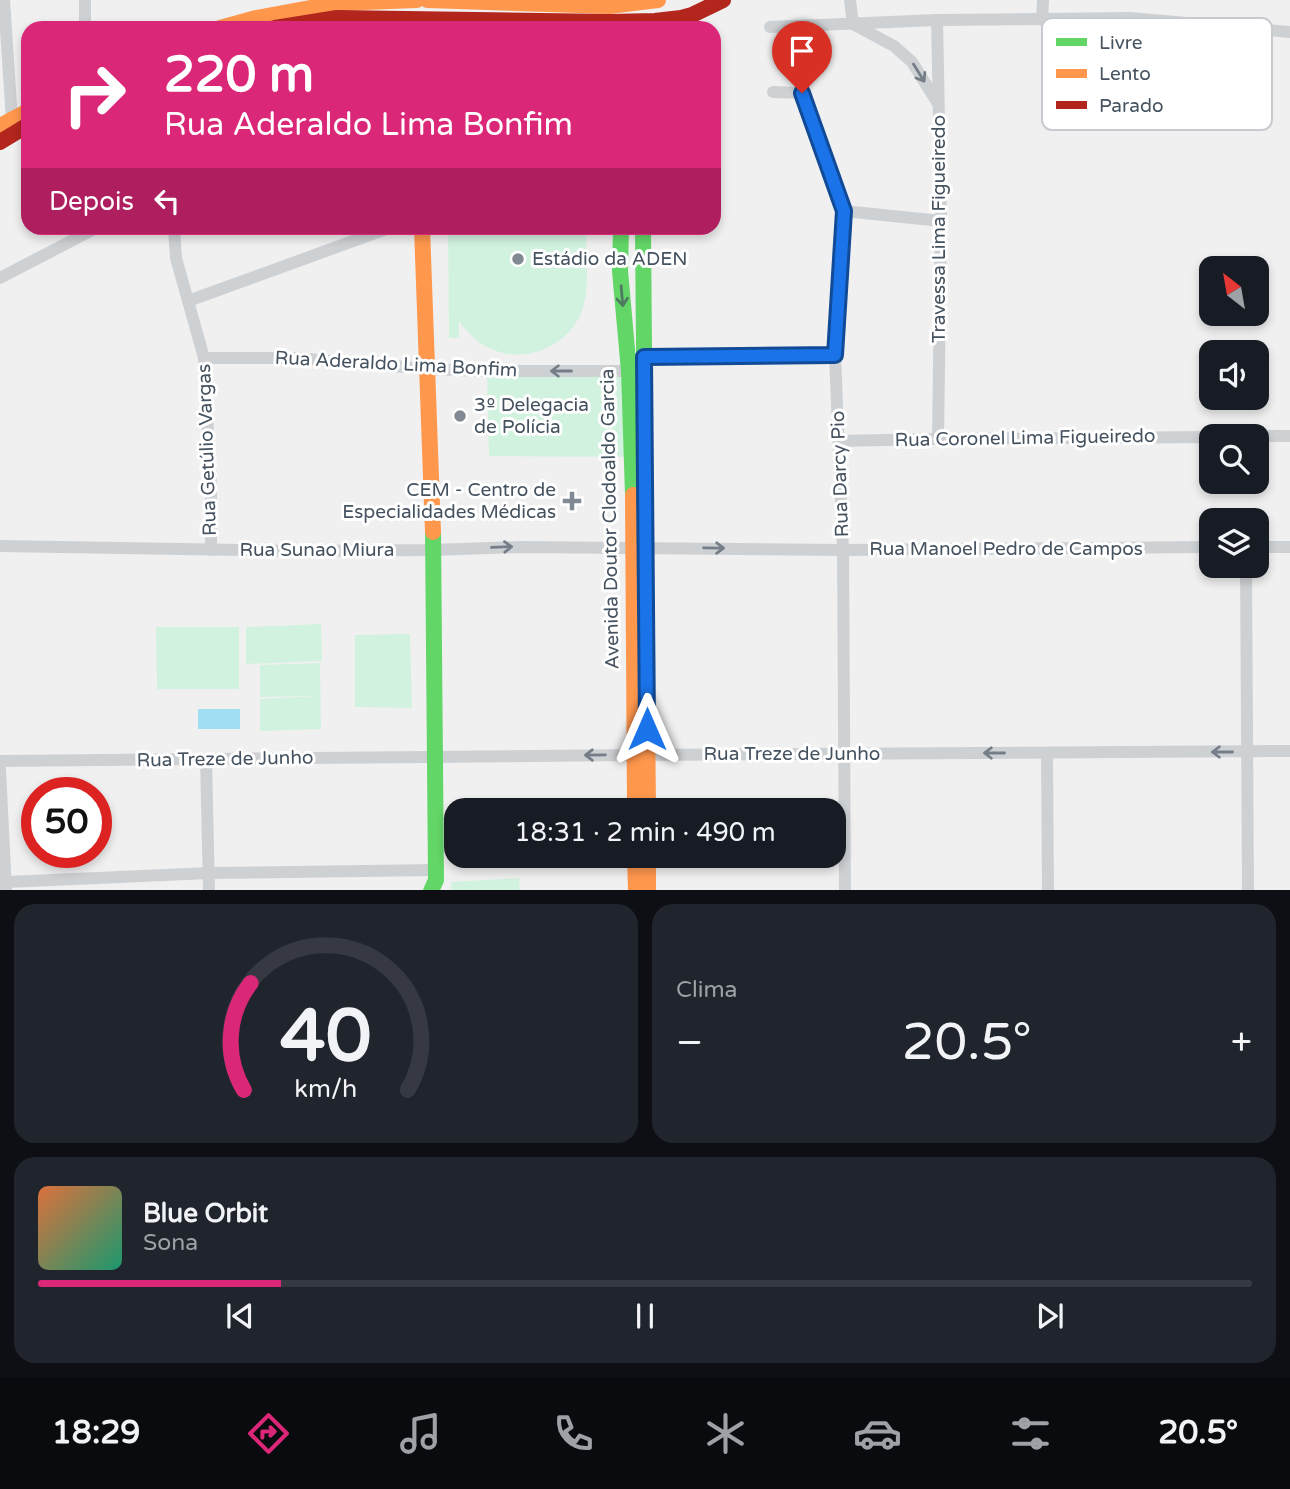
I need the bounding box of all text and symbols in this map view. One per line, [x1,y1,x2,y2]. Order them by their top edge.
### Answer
legend [1042,18,1272,130]
pin [772,21,832,93]
icon: arrive [783,32,821,70]
text: Livre [1099,32,1143,54]
text: 220 m [164,46,314,105]
icon: right [49,49,140,140]
one-way arrow [913,63,927,83]
text: Lento [1099,63,1151,85]
text: Parado [1099,95,1163,117]
text: Rua Aderaldo Lima Bonfim [164,106,573,144]
street label: Travessa Lima Figueiredo [928,115,950,343]
icon: left [148,182,186,220]
text: Depois [49,186,134,217]
place label: Estádio da ADEN [532,248,688,270]
marker: Estádio da ADEN [510,251,526,267]
north arrow [1199,256,1269,326]
map controls [1199,256,1269,578]
one-way arrow [616,284,629,306]
button: sound [1199,340,1269,410]
street label: Rua Aderaldo Lima Bonfim [274,347,518,381]
street label: Rua Getúlio Vargas [193,364,221,536]
one-way arrow [550,364,573,377]
street label: Avenida Doutor Clodoaldo Garcia [596,369,624,669]
place label: 3º Delegacia de Polícia [474,394,589,438]
marker: 3º Delegacia de Polícia [452,408,468,424]
street label: Rua Darcy Pio [827,410,853,538]
button: search [1199,424,1269,494]
street label: Rua Coronel Lima Figueiredo [894,425,1156,451]
place label: CEM - Centro de Especialidades Médicas [342,479,556,523]
marker: CEM - Centro de Especialidades Médicas [562,491,582,511]
button: layers [1199,508,1269,578]
street label: Rua Manoel Pedro de Campos [869,538,1143,560]
street label: Rua Sunao Miura [240,539,394,561]
one-way arrow [490,541,513,554]
one-way arrow [702,542,725,555]
position arrow [610,692,684,766]
street label: Rua Treze de Junho [704,743,880,765]
one-way arrow [1211,745,1234,758]
street label: Rua Treze de Junho [136,746,314,772]
one-way arrow [983,746,1006,760]
one-way arrow [584,749,607,762]
speed limit sign: 50 [21,777,112,868]
text: 18:31 · 2 min · 490 m [514,817,776,848]
text: Clima [676,976,737,1004]
text: 40 [280,993,372,1081]
text: 20.5° [902,1011,1032,1074]
text: − [676,1020,703,1066]
text: + [1231,1020,1252,1066]
text: km/h [295,1073,357,1103]
text: Blue Orbit [143,1198,268,1229]
text: Sona [143,1229,198,1257]
icon: previous [221,1297,259,1335]
icon: pause [626,1297,664,1335]
icon: next [1031,1297,1069,1335]
icon: directions [244,1409,293,1458]
icon: music [396,1409,445,1458]
icon: phone [549,1409,598,1458]
icon: climate [701,1409,750,1458]
icon: car [853,1409,902,1458]
icon: filters [1006,1409,1055,1458]
text: 18:29 [52,1414,140,1452]
text: 20.5° [1158,1414,1238,1452]

